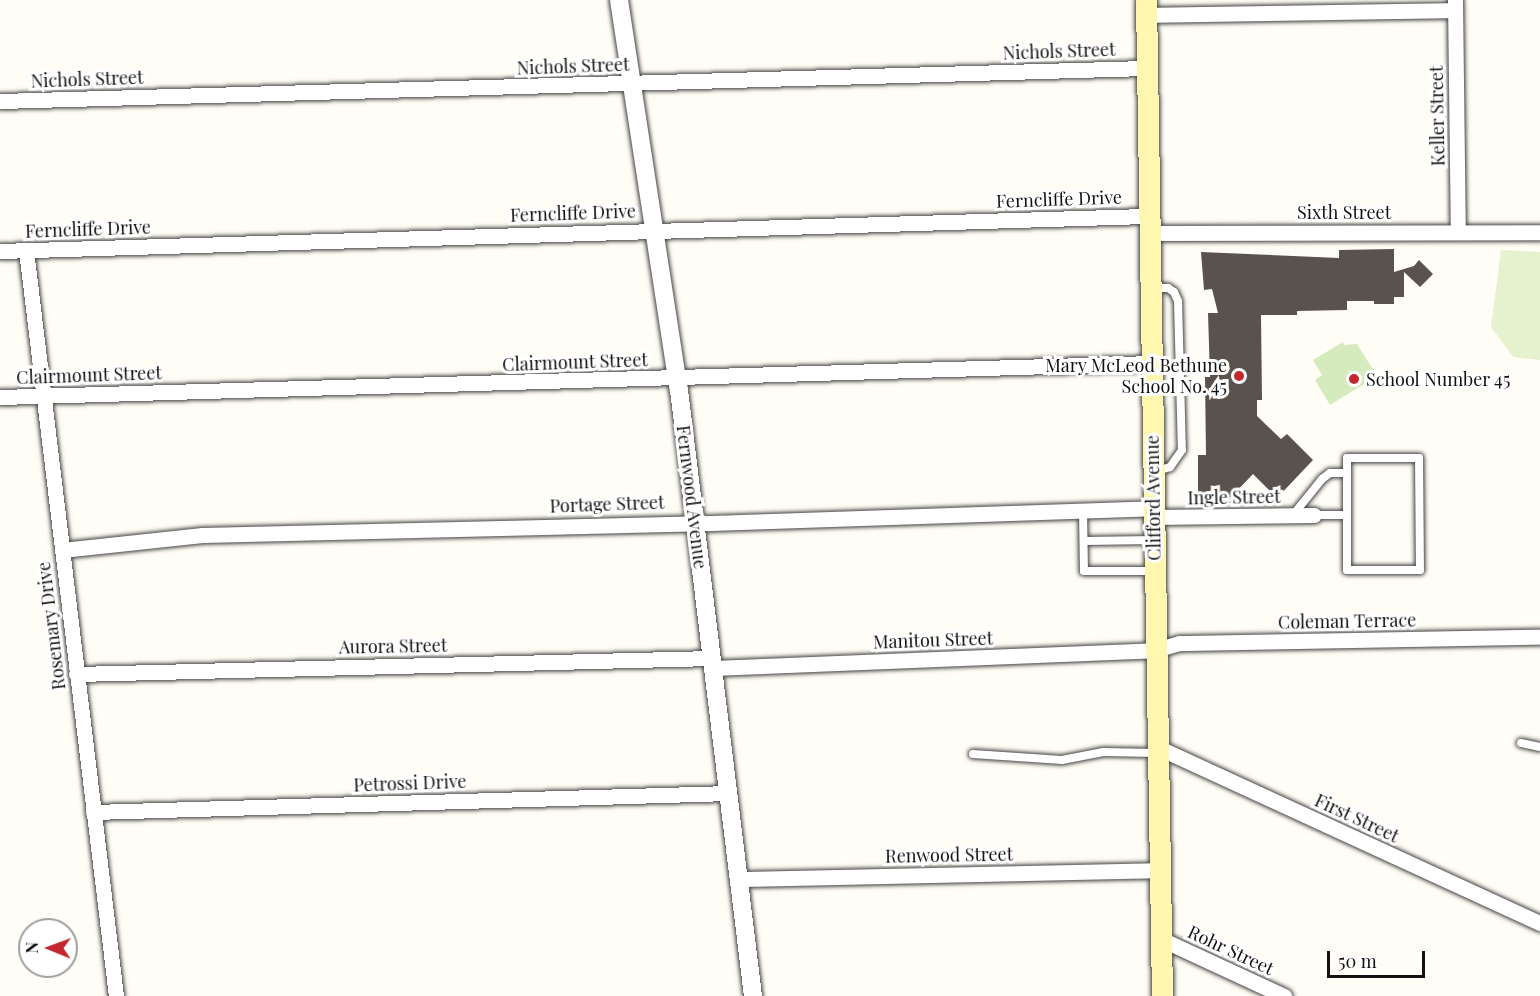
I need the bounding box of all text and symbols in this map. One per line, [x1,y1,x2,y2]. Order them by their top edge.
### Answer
street label: Nichols Street [1002,38,1116,64]
street label: Nichols Street [516,53,630,79]
street label: Keller Street [1425,65,1449,167]
street label: Nichols Street [30,66,144,92]
street label: Ferncliffe Drive [996,186,1122,212]
street label: Ferncliffe Drive [510,200,636,226]
street label: Sixth Street [1297,201,1391,223]
street label: Ferncliffe Drive [25,216,151,242]
street label: Clairmount Street [502,349,648,375]
place label: Mary McLeod Bethune School No. 45 [1045,355,1227,398]
street label: Clairmount Street [16,362,162,388]
place label: School Number 45 [1366,368,1511,390]
marker: Mary McLeod Bethune School No. 45 [1232,369,1246,383]
marker: School Number 45 [1347,372,1361,386]
street label: Fernwood Avenue [672,424,712,570]
street label: Clifford Avenue [1141,435,1165,561]
street label: Ingle Street [1187,485,1281,509]
street label: Portage Street [549,491,665,517]
street label: Rosemary Drive [32,561,70,691]
street label: Coleman Terrace [1277,609,1417,633]
street label: Manitou Street [873,627,993,653]
street label: Aurora Street [339,634,447,658]
street label: Petrossi Drive [353,770,467,796]
street label: First Street [1311,789,1403,847]
street label: Renwood Street [885,843,1013,867]
north arrow [18,918,78,978]
street label: Rohr Street [1184,921,1278,979]
scale bar [1330,939,1428,977]
text: N [21,942,42,954]
text: 50 m [1338,949,1377,973]

